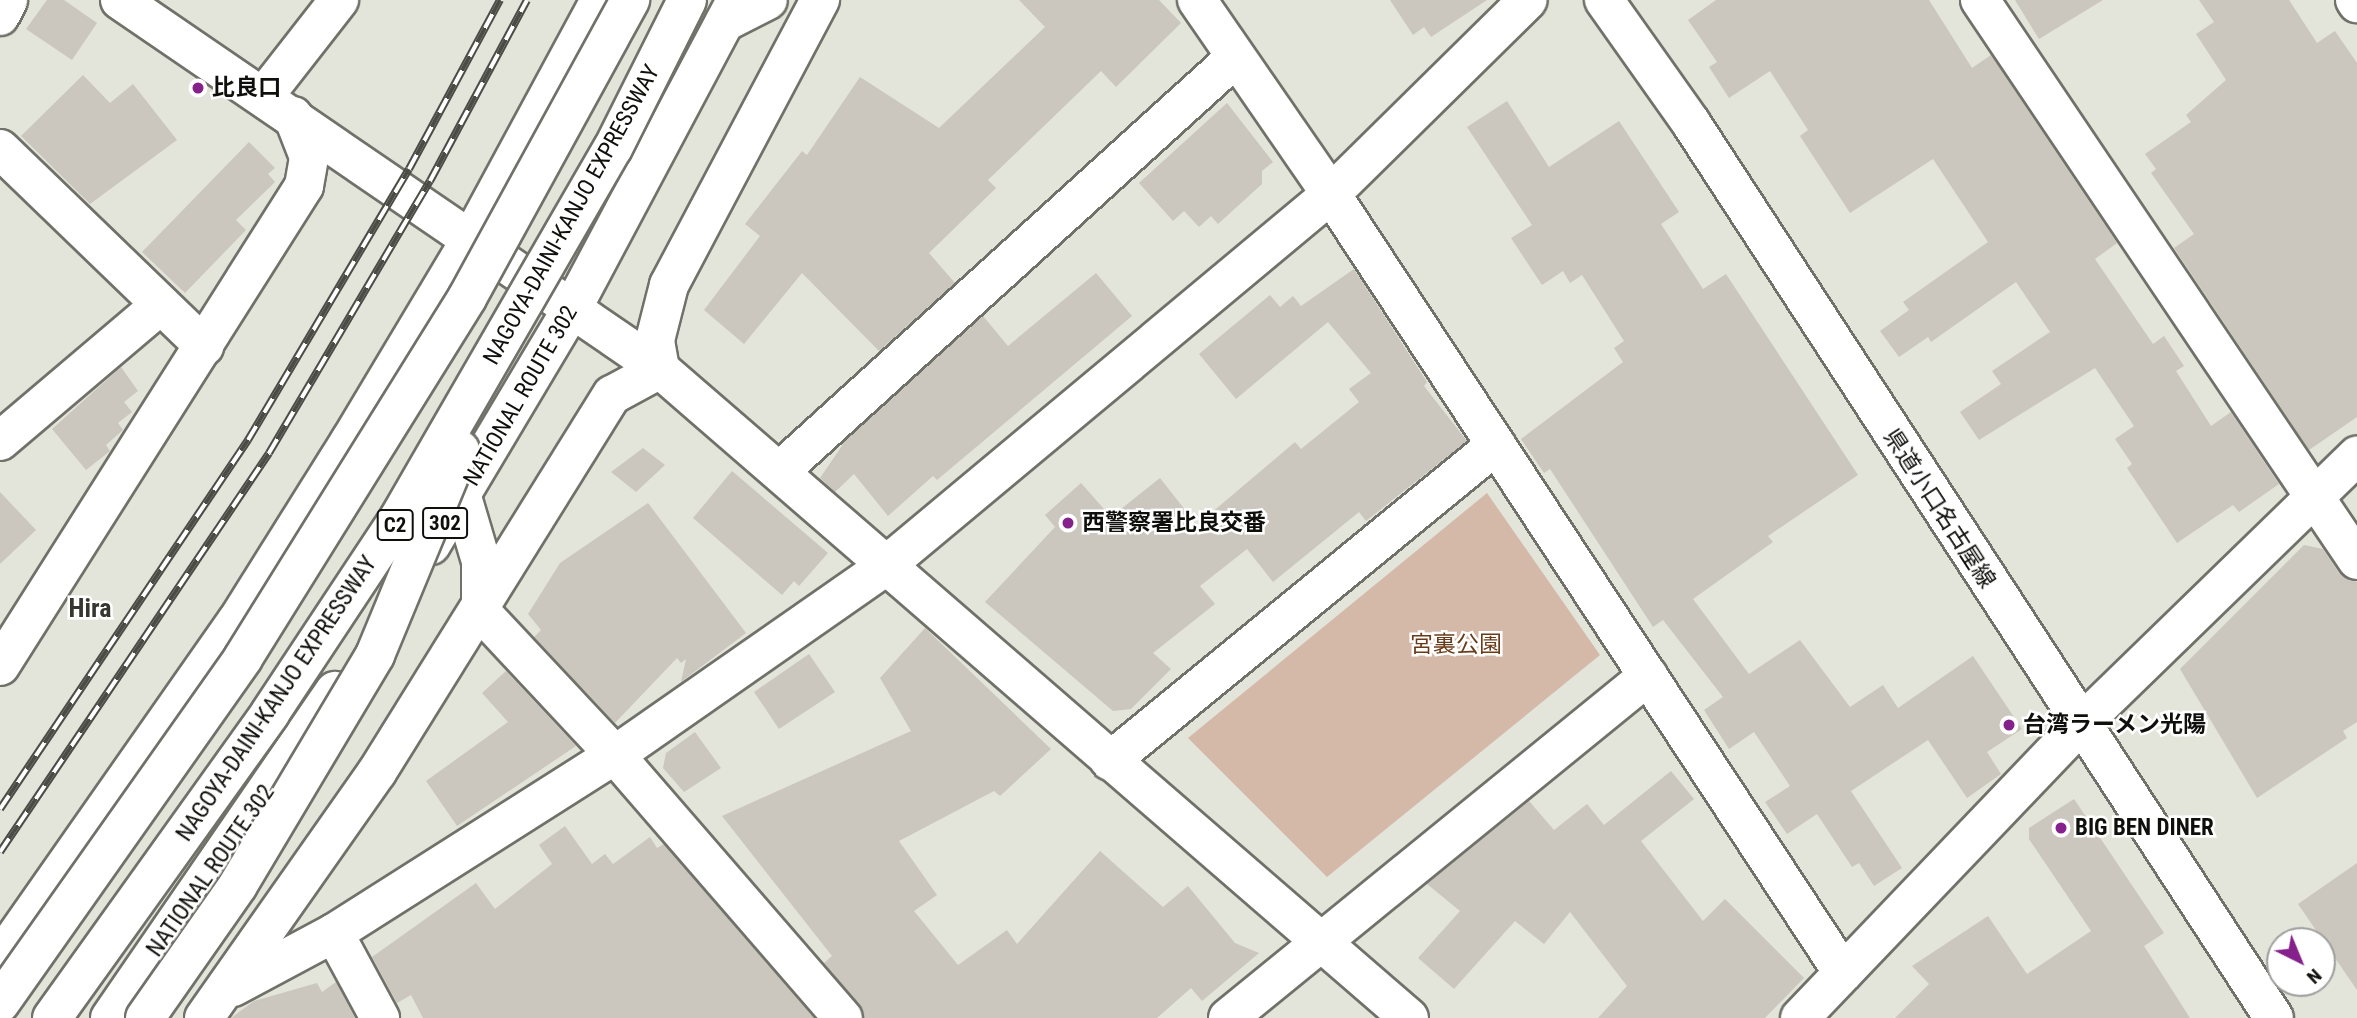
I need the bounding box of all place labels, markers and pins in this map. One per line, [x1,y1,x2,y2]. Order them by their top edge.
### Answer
place label: 比良口 [212,74,281,102]
marker: 比良口 [190,80,206,96]
place label: 西警察署比良交番 [1082,509,1266,537]
marker: 西警察署比良交番 [1060,515,1076,531]
place label: 台湾ラーメン光陽 [2023,711,2207,739]
marker: 台湾ラーメン光陽 [2001,717,2017,733]
place label: BIG BEN DINER [2075,814,2214,842]
marker: BIG BEN DINER [2053,820,2069,836]

